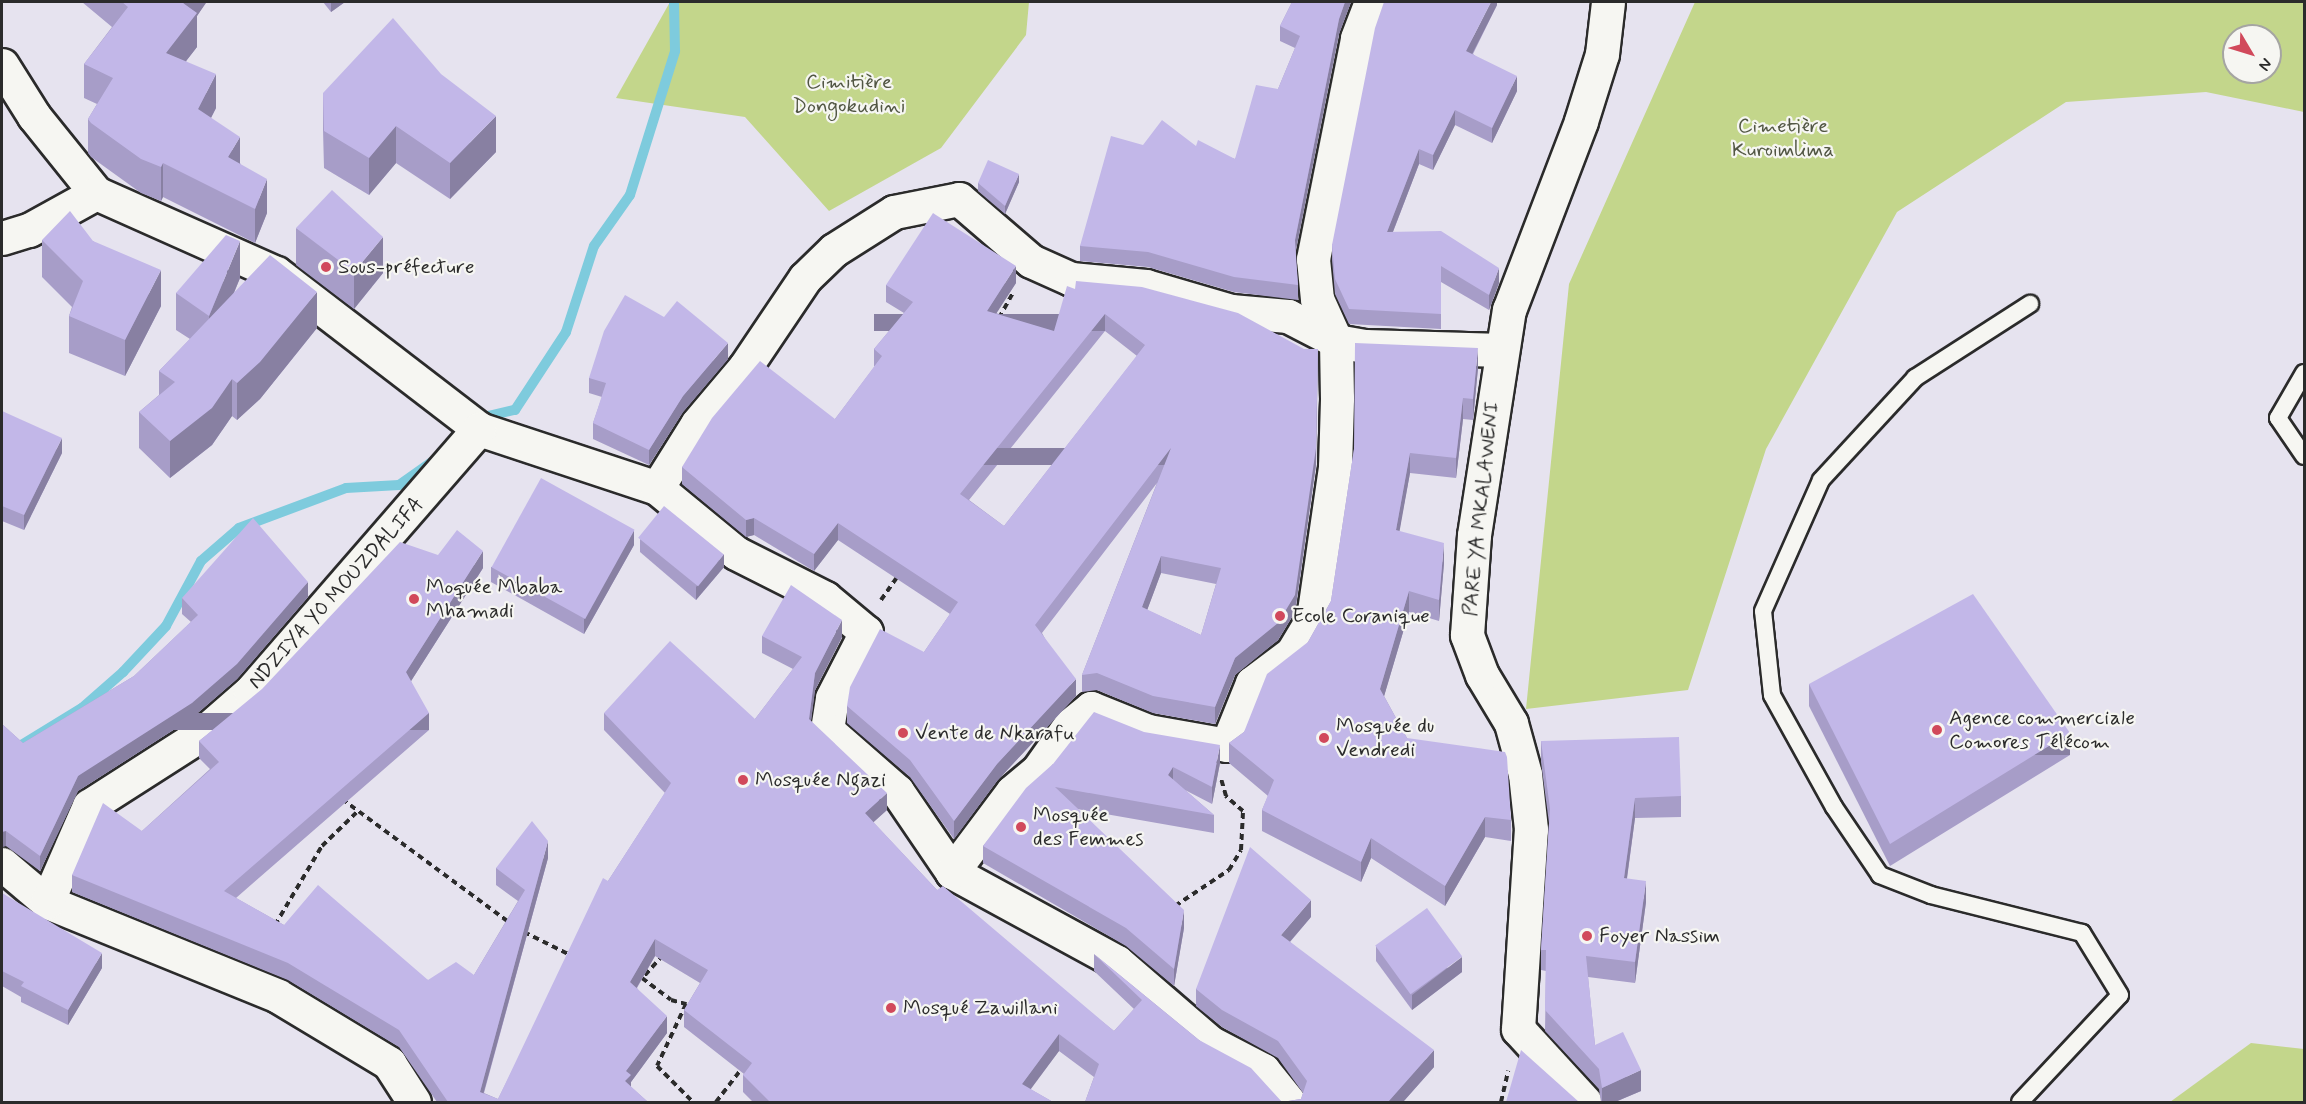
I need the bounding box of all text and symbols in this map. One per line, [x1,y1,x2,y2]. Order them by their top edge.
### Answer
north arrow [2222,24,2282,84]
text: N [2253,53,2277,75]
park label: Cimitière Dongokudini [793,69,905,119]
park label: Cimetière Kuroimlima [1732,113,1834,163]
place label: Sous-préfecture [338,254,474,280]
marker: Sous-préfecture [319,260,333,274]
street label: PARE YA MKALAWENI [1457,399,1505,619]
street label: NDZIYA YO MOUZDALIFA [242,490,430,696]
place label: Moquée Mbaba Mhamadi [426,574,561,624]
marker: Moquée Mbaba Mhamadi [407,592,421,606]
place label: Ecole Coranique [1292,603,1434,629]
marker: Ecole Coranique [1273,609,1287,623]
place label: Agence commerciale Comores Télécom [1949,705,2135,755]
place label: Mosquée du Vendredi [1336,713,1436,763]
place label: Vente de Nkarafu [915,720,1077,746]
marker: Agence commerciale Comores Télécom [1930,723,1944,737]
marker: Vente de Nkarafu [896,726,910,740]
marker: Mosquée du Vendredi [1317,731,1331,745]
place label: Mosquée Ngazi [755,767,887,793]
marker: Mosquée Ngazi [736,773,750,787]
place label: Mosquée des Femmes [1033,802,1150,852]
marker: Mosquée des Femmes [1014,820,1028,834]
place label: Foyer Nassim [1599,923,1719,949]
marker: Foyer Nassim [1580,929,1594,943]
place label: Mosqué Zawillani [903,995,1058,1021]
marker: Mosqué Zawillani [884,1001,898,1015]

